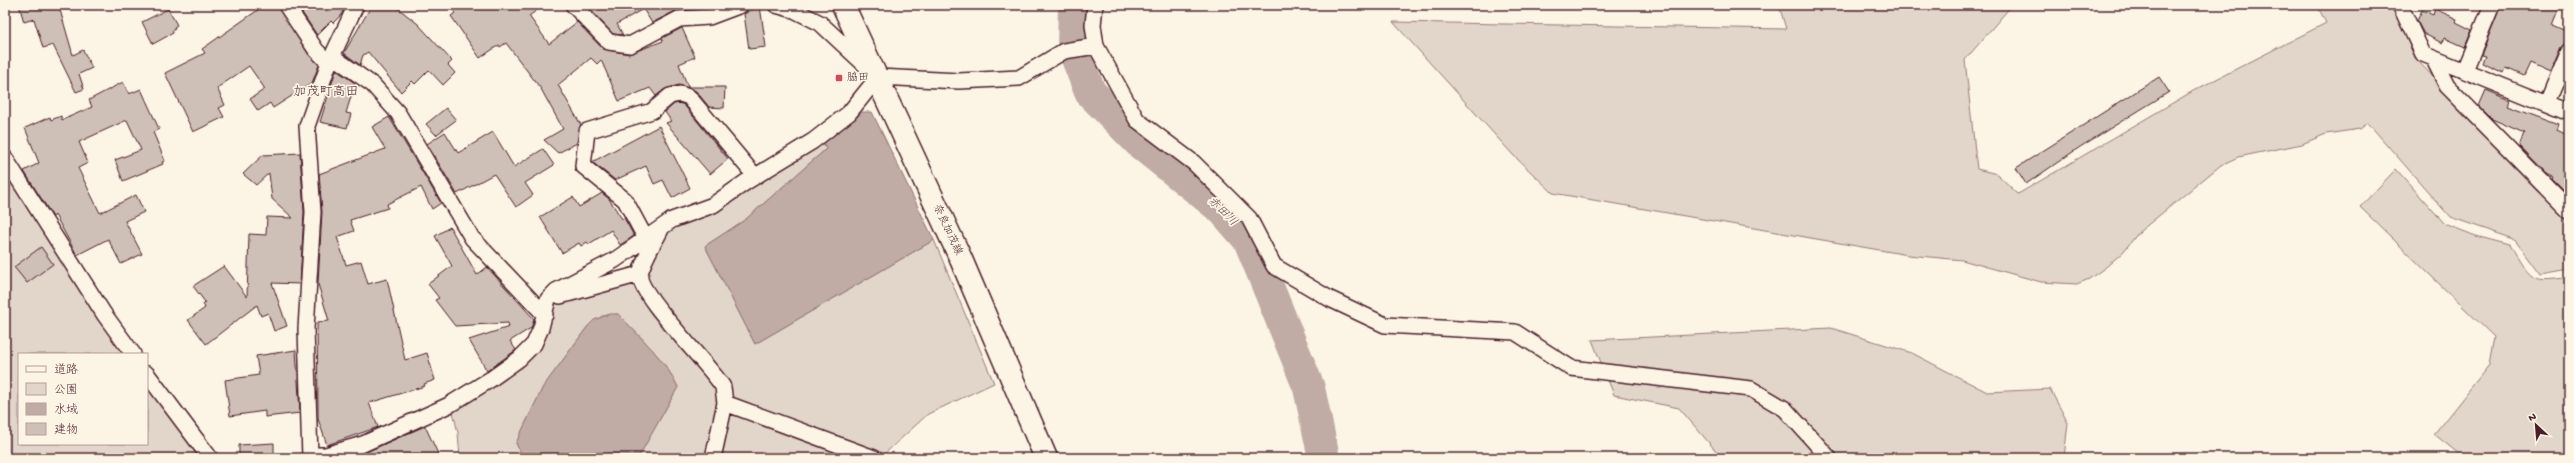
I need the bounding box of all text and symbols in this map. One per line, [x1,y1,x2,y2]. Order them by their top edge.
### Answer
place label: 脇田 [847,71,869,84]
marker: 脇田 [834,73,844,83]
district label: 加茂町高田 [293,85,359,100]
water label: 赤田川 [1204,194,1240,230]
street label: 奈良加茂線 [930,202,965,257]
legend [18,353,148,445]
text: 道路 [54,363,78,378]
text: 公園 [54,383,78,398]
text: 水域 [54,403,78,418]
north arrow [2516,405,2556,445]
text: N [2527,411,2538,425]
text: 建物 [54,423,78,438]

